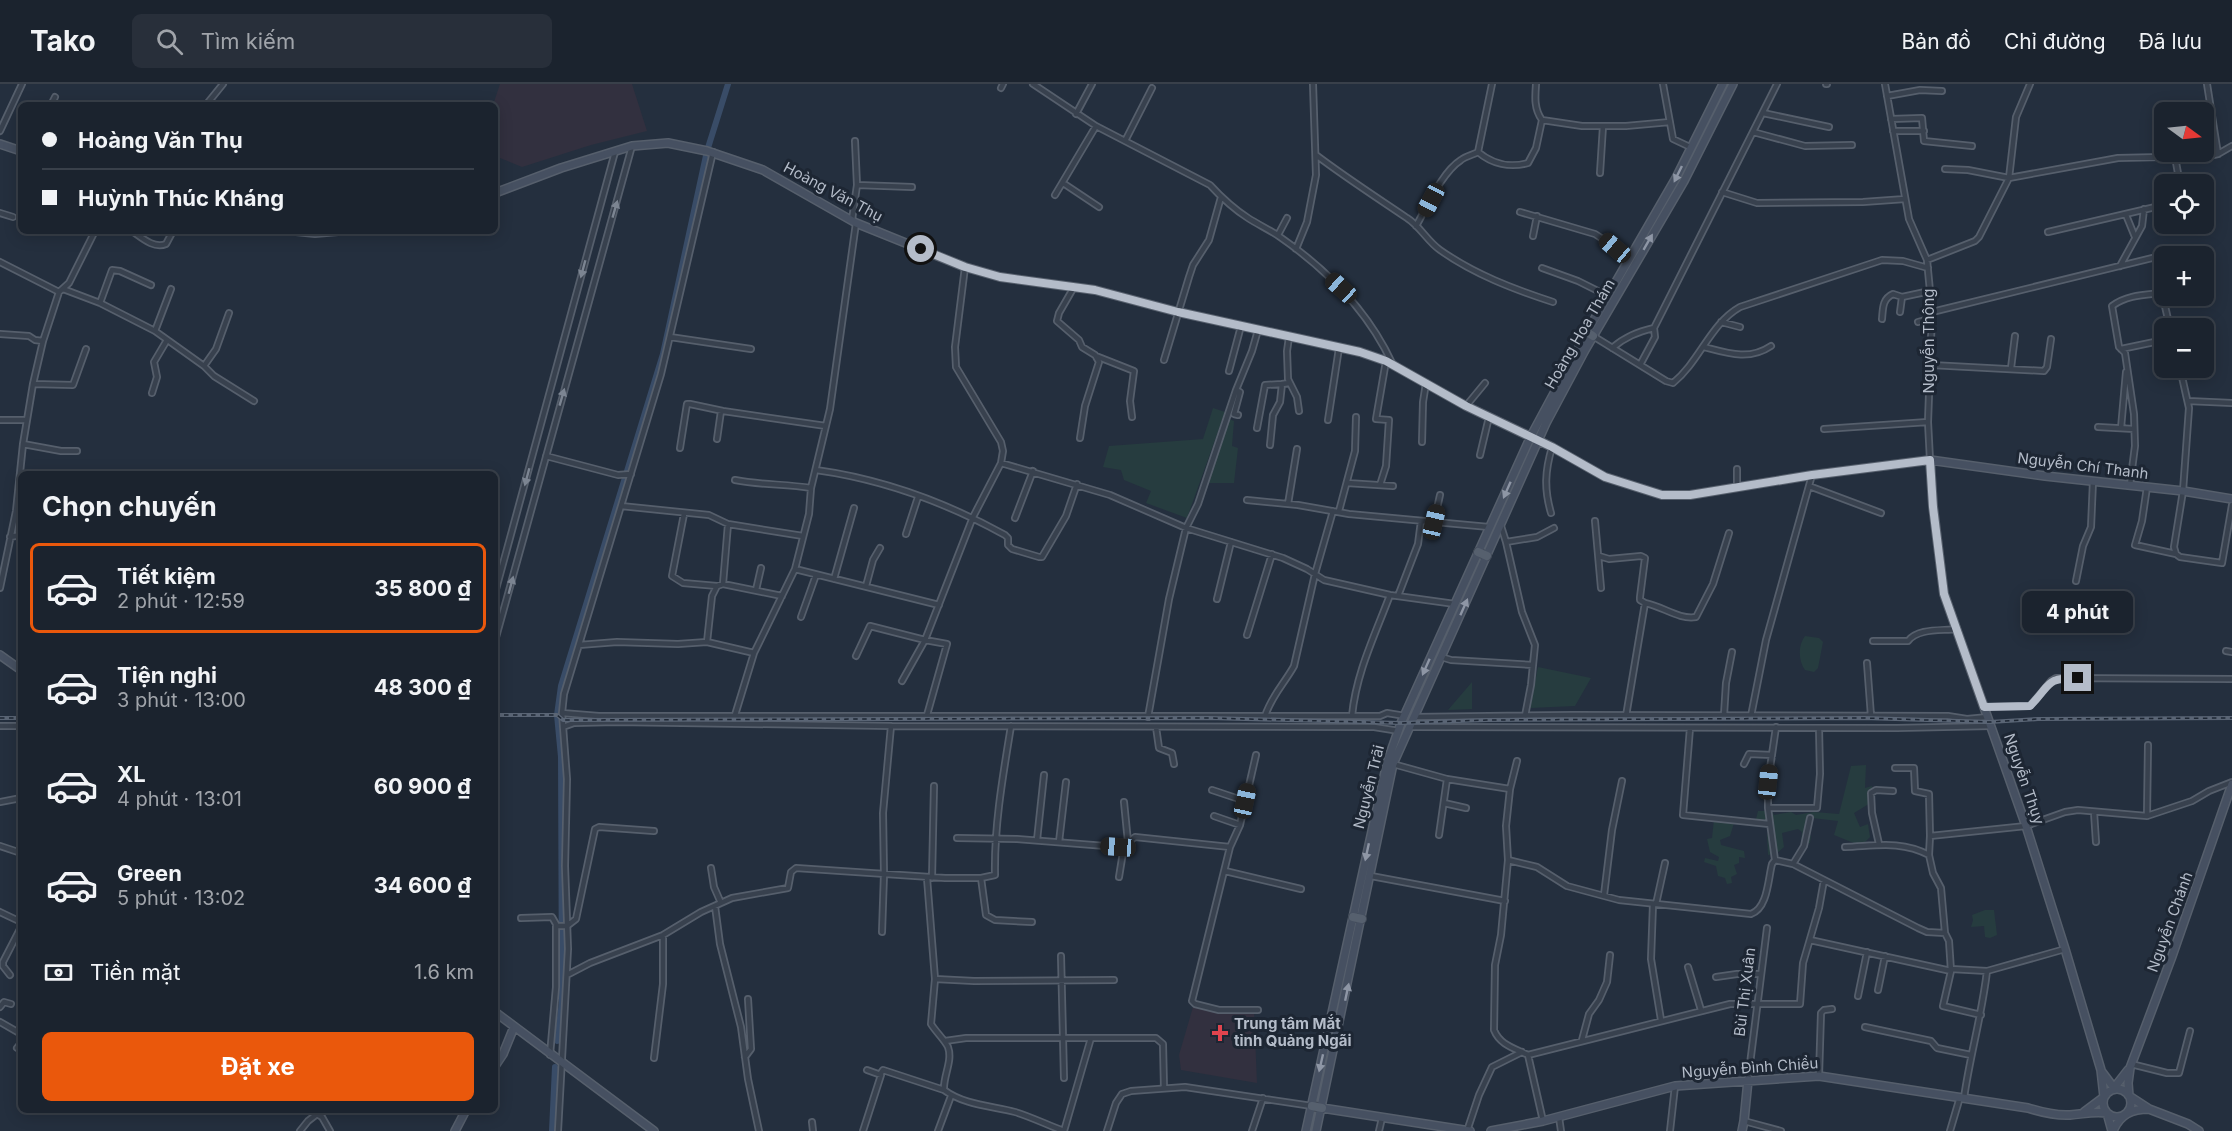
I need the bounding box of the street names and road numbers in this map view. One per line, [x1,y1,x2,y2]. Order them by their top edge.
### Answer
street label: Hoàng Văn Thụ [780,157,886,226]
street label: Hoàng Hoa Thám [1540,275,1619,392]
street label: Nguyễn Thông [1919,289,1938,393]
street label: Nguyễn Chí Thanh [2017,448,2150,483]
street label: Nguyễn Thụy [2000,731,2049,827]
street label: Nguyễn Trãi [1349,743,1388,831]
street label: Nguyễn Chánh [2143,869,2196,975]
street label: Bùi Thị Xuân [1730,946,1759,1037]
street label: Nguyễn Đình Chiểu [1681,1053,1819,1082]

